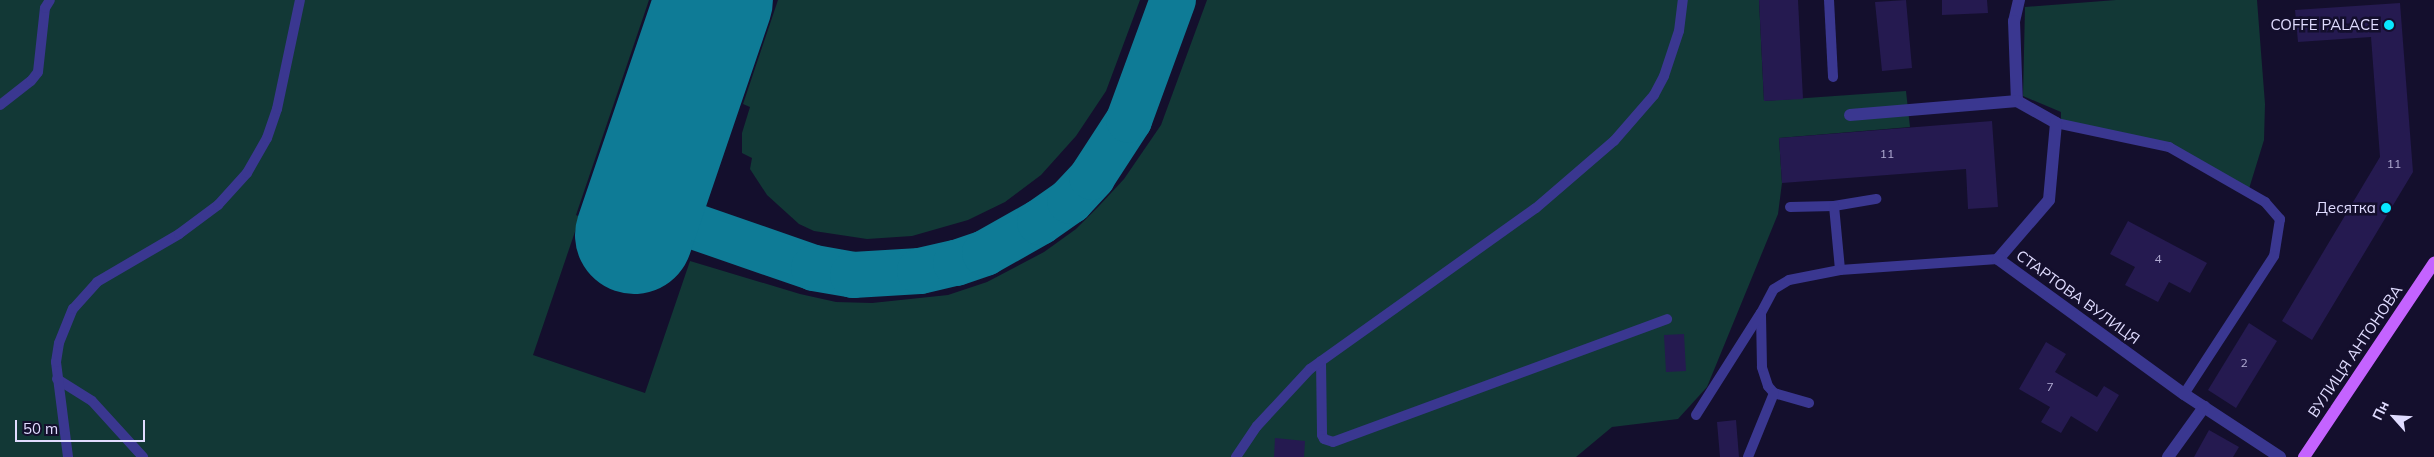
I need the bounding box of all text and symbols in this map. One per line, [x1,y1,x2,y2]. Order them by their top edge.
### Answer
place label: COFFE PALACE [2270,16,2379,34]
marker: COFFE PALACE [2383,19,2395,31]
house number: 11 [1880,147,1894,161]
house number: 11 [2387,157,2401,171]
place label: Десятка [2316,199,2376,217]
marker: Десятка [2380,202,2392,214]
street label: СТАРТОВА ВУЛИЦЯ [2013,246,2143,348]
house number: 4 [2154,252,2162,266]
street label: ВУЛИЦЯ АНТОНОВА [2304,282,2406,420]
house number: 2 [2240,356,2248,370]
house number: 7 [2046,380,2054,394]
north arrow [2369,392,2419,442]
text: Пн [2368,398,2393,423]
scale bar [18,410,148,442]
text: 50 m [23,419,58,438]

